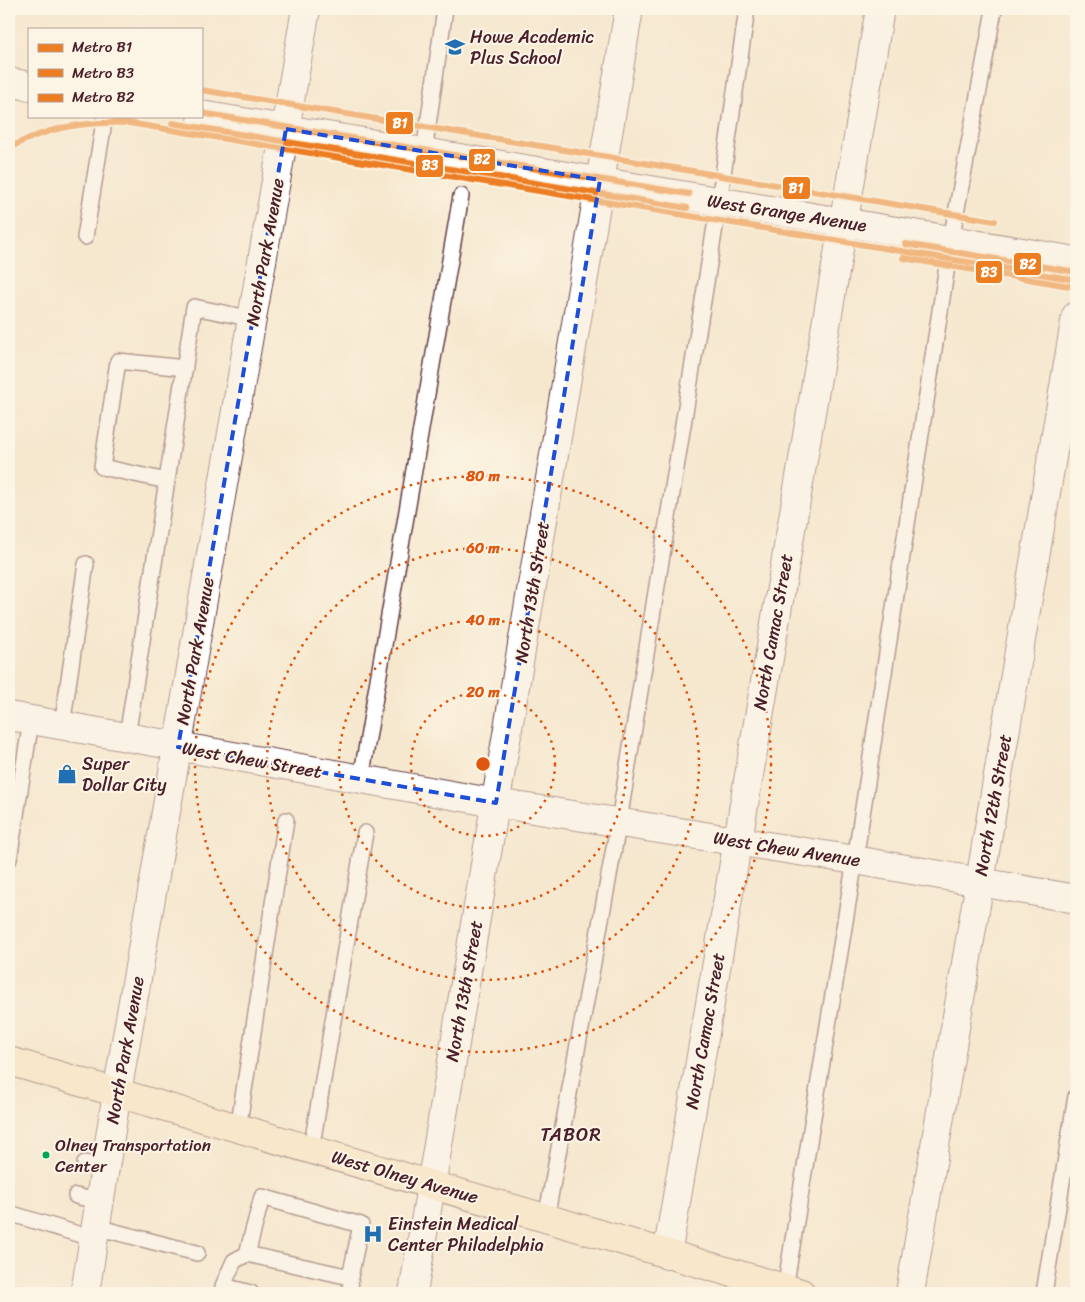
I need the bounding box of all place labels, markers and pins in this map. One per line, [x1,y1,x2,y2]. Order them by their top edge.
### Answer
place label: Howe Academic Plus School [470,21,595,74]
school or university icon: Howe Academic Plus School [444,36,466,58]
place label: Super Dollar City [82,748,167,801]
centre of rings [474,755,492,773]
shop icon: Super Dollar City [56,763,78,785]
place label: Olney Transportation Center [55,1130,211,1181]
marker: Olney Transportation Center [41,1150,51,1160]
place label: Einstein Medical Center Philadelphia [388,1208,544,1261]
hospital icon: Einstein Medical Center Philadelphia [362,1223,384,1245]

